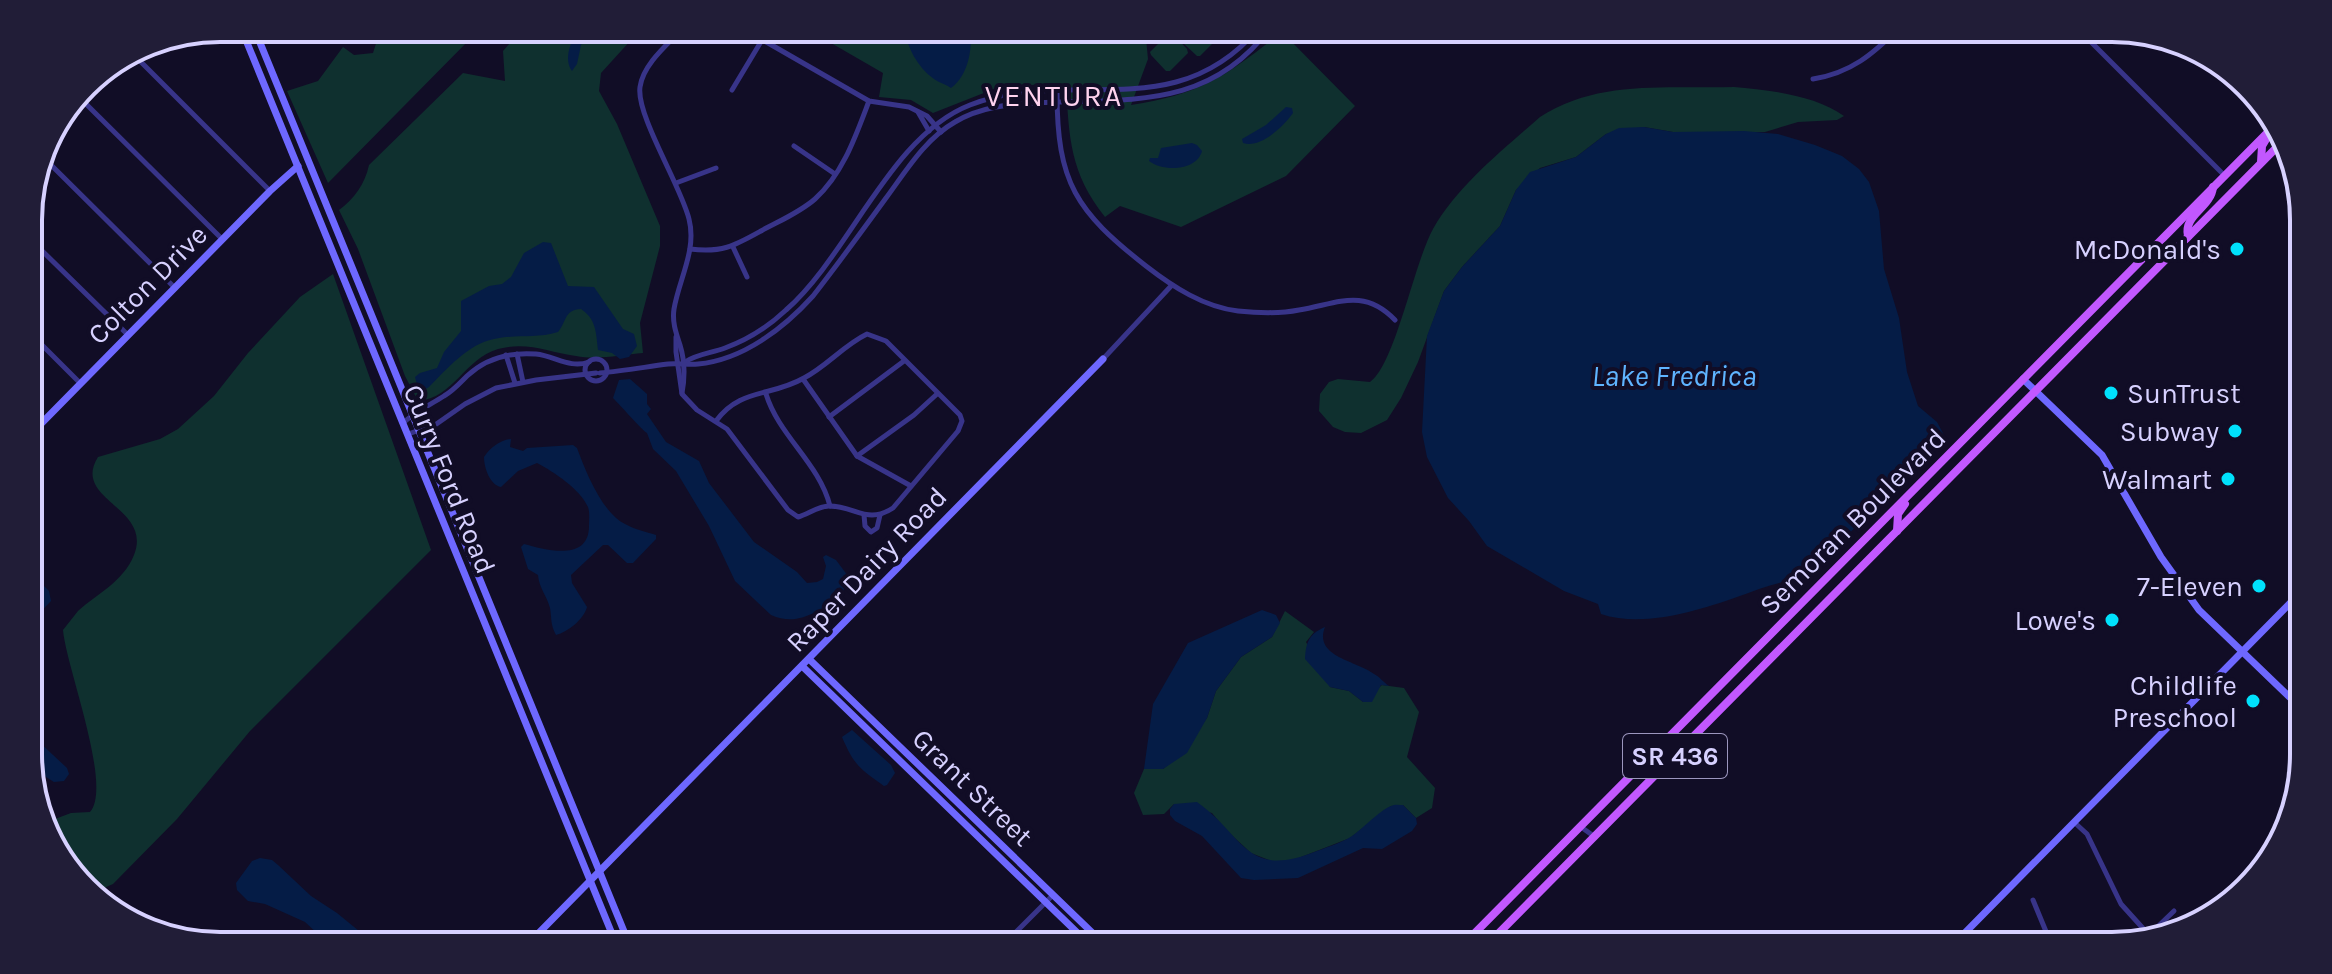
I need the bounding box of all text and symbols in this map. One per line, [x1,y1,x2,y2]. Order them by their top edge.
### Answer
district label: VENTURA [985,78,1123,114]
street label: Colton Drive [81,218,214,351]
place label: McDonald's [2074,233,2221,266]
marker: McDonald's [2228,240,2246,258]
water label: Lake Fredrica [1591,358,1757,394]
place label: SunTrust [2127,377,2241,410]
street label: Curry Ford Road [397,380,502,579]
marker: SunTrust [2102,384,2120,402]
place label: Subway [2120,415,2219,448]
street label: Semoran Boulevard [1752,421,1952,621]
marker: Subway [2226,422,2244,440]
place label: Walmart [2102,463,2212,496]
marker: Walmart [2219,470,2237,488]
street label: Raper Dairy Road [779,480,953,659]
place label: 7-Eleven [2137,570,2243,603]
marker: 7-Eleven [2250,577,2268,595]
place label: Lowe's [2014,604,2096,637]
marker: Lowe's [2103,611,2121,629]
place label: Childlife Preschool [2112,669,2237,734]
marker: Childlife Preschool [2244,692,2262,710]
street label: Grant Street [906,722,1040,853]
road number: SR 436 [1623,734,1727,778]

